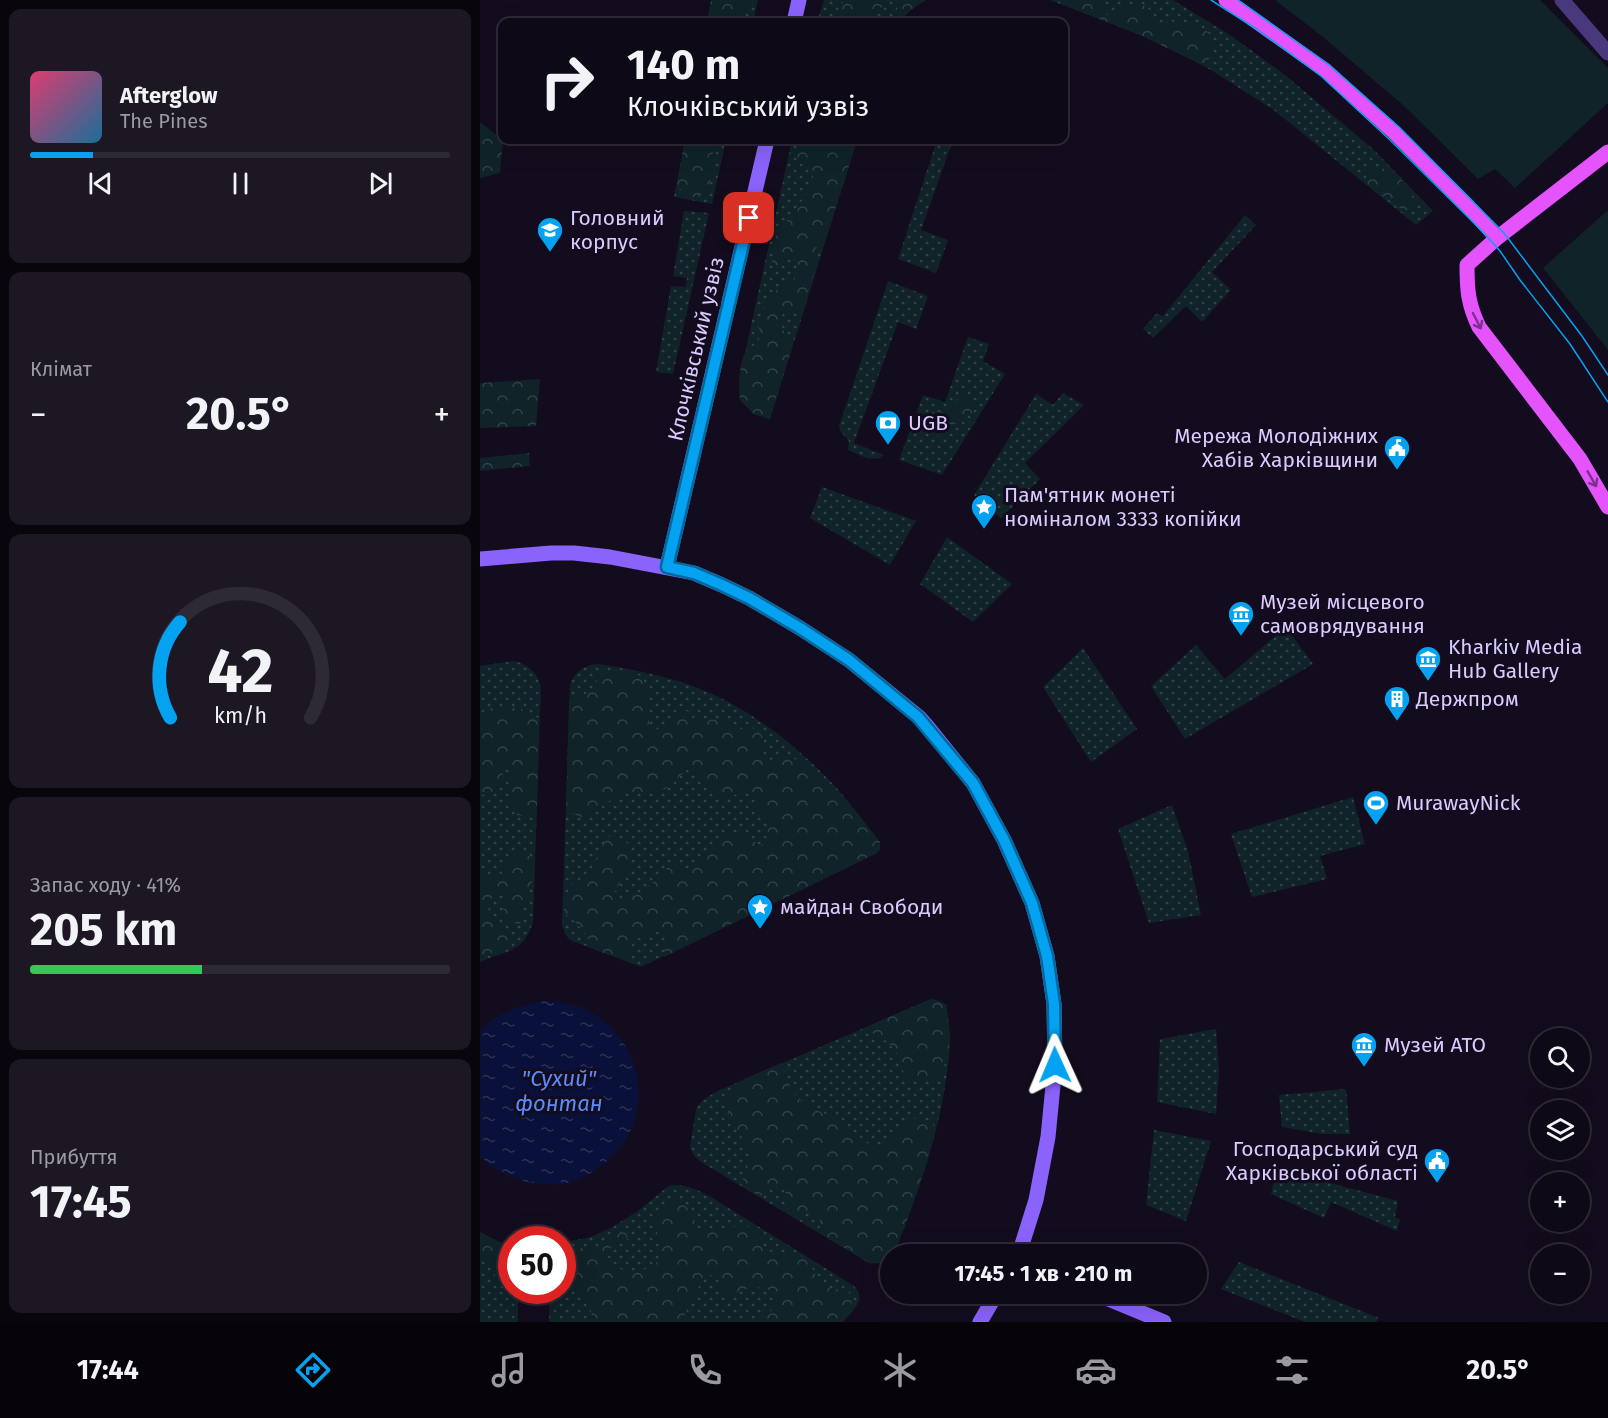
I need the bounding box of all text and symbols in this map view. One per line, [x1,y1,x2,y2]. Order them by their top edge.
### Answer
text: 140 m [627,40,740,90]
icon: right [528,42,606,120]
text: Afterglow [120,82,217,109]
text: Клочківський узвіз [627,91,869,123]
text: The Pines [120,109,207,133]
icon: previous [84,167,117,200]
icon: pause [224,167,257,200]
icon: next [364,167,397,200]
pin [723,192,774,243]
icon: arrive [732,201,765,234]
place label: Головний корпус [570,205,664,255]
school or university icon: Головний корпус [535,215,565,253]
street label: Клочківський узвіз [662,254,730,444]
one-way arrow [1471,312,1483,330]
text: Клімат [30,357,92,381]
text: 20.5° [186,387,294,441]
text: − [30,395,47,435]
text: + [434,395,450,435]
bank icon: UGB [873,408,903,446]
place label: UGB [908,410,948,436]
place label: Мережа Молодіжних Хабів Харківщини [1174,423,1379,473]
public building icon: Мережа Молодіжних Хабів Харківщини [1382,433,1412,471]
one-way arrow [1586,470,1598,487]
place label: Пам'ятник монеті номіналом 3333 копійки [1004,482,1242,532]
place icon: Пам'ятник монеті номіналом 3333 копійки [969,492,999,530]
place label: Музей місцевого самоврядування [1260,589,1425,639]
museum icon: Музей місцевого самоврядування [1226,599,1256,637]
text: 42 [207,634,273,709]
place label: Kharkiv Media Hub Gallery [1448,634,1582,684]
museum icon: Kharkiv Media Hub Gallery [1413,644,1443,682]
building icon: Держпром [1382,684,1412,722]
place label: Держпром [1415,686,1519,712]
text: km/h [213,703,267,729]
sports icon: MurawayNick [1361,788,1391,826]
place label: MurawayNick [1396,790,1521,816]
text: Запас ходу · 41% [30,873,181,897]
place icon: майдан Свободи [745,892,775,930]
place label: майдан Свободи [780,894,943,920]
text: 205 km [30,903,177,957]
map controls [1530,1028,1590,1304]
button: search [1530,1028,1590,1088]
museum icon: Музей АТО [1349,1030,1379,1068]
place label: Музей АТО [1384,1032,1486,1058]
position arrow [1023,1033,1087,1097]
water label: "Сухий" фонтан [515,1065,603,1117]
button: layers [1530,1100,1590,1160]
place label: Господарський суд Харківської області [1226,1136,1418,1186]
text: Прибуття [30,1145,118,1169]
public building icon: Господарський суд Харківської області [1422,1146,1452,1184]
button: + [1530,1172,1590,1232]
text: 17:45 [30,1175,132,1229]
speed limit sign: 50 [498,1226,576,1304]
button: − [1530,1244,1590,1304]
text: 17:45 · 1 хв · 210 m [955,1260,1132,1287]
icon: directions [292,1349,334,1391]
icon: music [488,1349,530,1391]
icon: phone [684,1349,726,1391]
icon: climate [879,1349,921,1391]
icon: car [1075,1349,1117,1391]
icon: filters [1271,1349,1313,1391]
text: 17:44 [77,1354,139,1386]
text: 20.5° [1466,1354,1531,1386]

